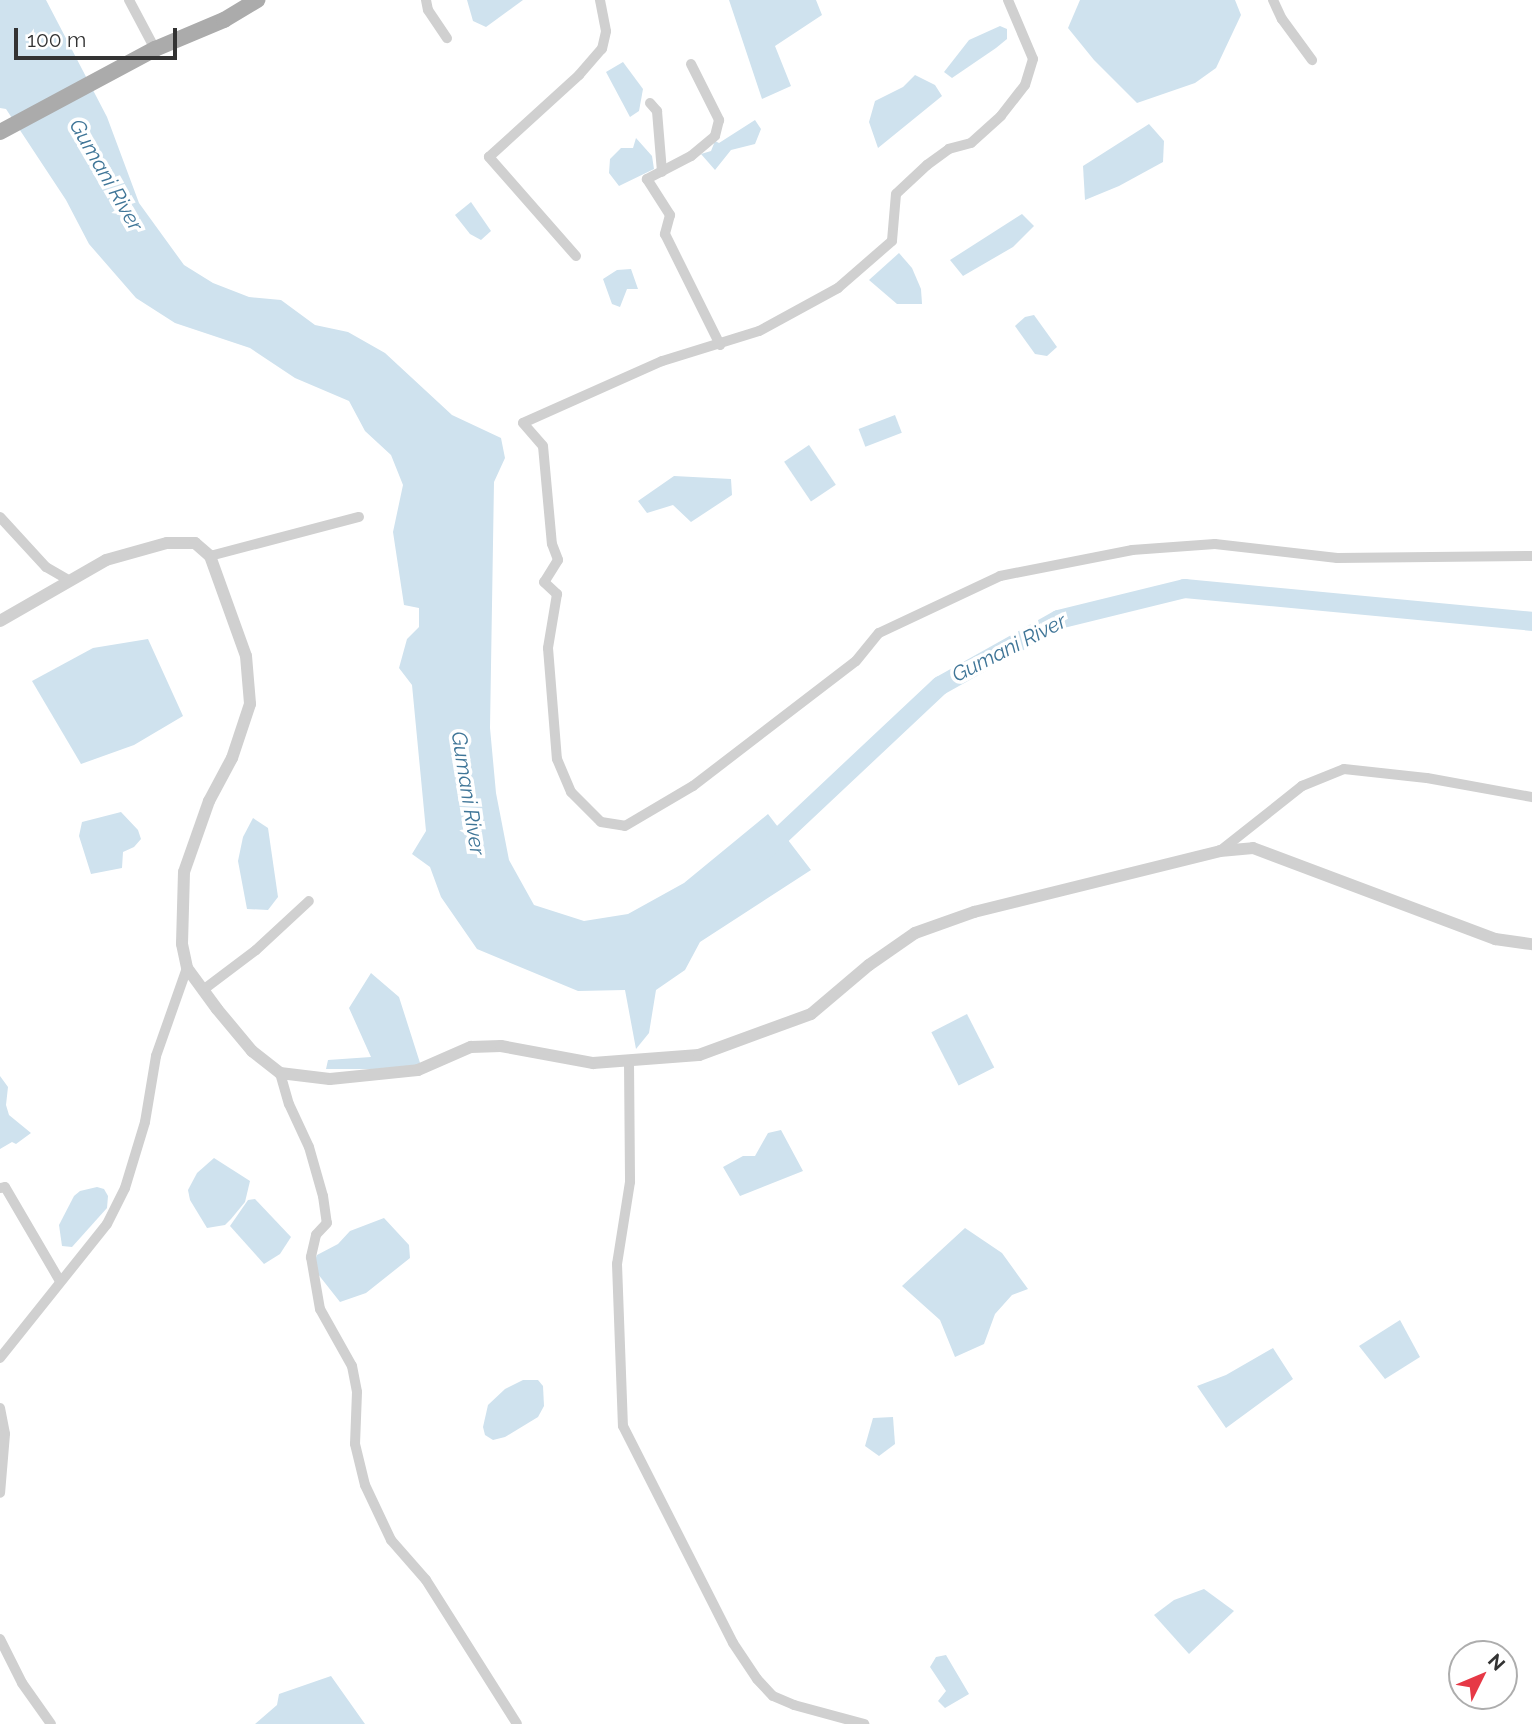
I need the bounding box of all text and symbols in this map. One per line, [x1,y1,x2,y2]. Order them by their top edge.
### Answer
scale bar [18,14,180,58]
text: 100 m [27,27,86,52]
water label: Gumani River [64,115,148,235]
water label: Gumani River [948,608,1070,688]
water label: Gumani River [446,729,490,857]
north arrow [1448,1640,1518,1710]
text: N [1484,1649,1510,1675]

